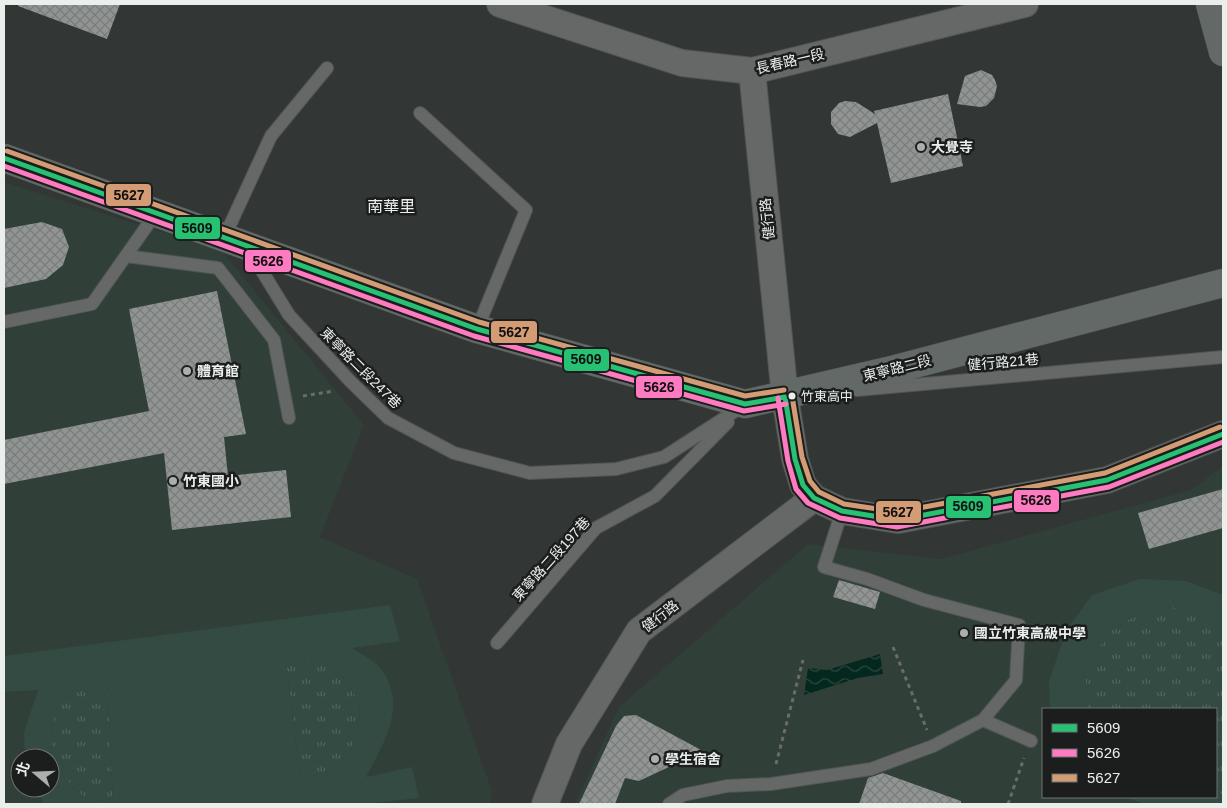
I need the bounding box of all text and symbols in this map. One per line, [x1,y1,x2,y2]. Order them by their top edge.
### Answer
street label: 長春路一段 [754,45,826,77]
place label: 大覺寺 [931,139,973,155]
marker: 大覺寺 [915,141,927,153]
line badge: 5627 [105,183,152,207]
text: 5627 [113,187,145,203]
street label: 健行路 [757,197,777,241]
district label: 南華里 [367,198,415,215]
line badge: 5609 [174,216,221,240]
text: 5609 [181,220,213,236]
line badge: 5626 [244,249,292,273]
text: 5626 [252,253,284,269]
line badge: 5627 [490,320,538,344]
street label: 東寧路二段247巷 [317,324,405,412]
text: 5627 [498,324,530,340]
line badge: 5609 [563,348,610,372]
text: 5609 [570,351,602,367]
street label: 健行路21巷 [967,351,1039,373]
street label: 東寧路二段 [861,352,933,384]
place label: 體育館 [197,363,239,379]
marker: 體育館 [181,365,193,377]
line badge: 5626 [635,375,683,399]
text: 5626 [643,379,675,395]
place label: 竹東高中 [801,389,853,404]
marker: 竹東高中 [787,391,797,401]
place label: 竹東國小 [183,473,239,489]
marker: 竹東國小 [167,475,179,487]
line badge: 5626 [1013,489,1060,513]
text: 5626 [1020,492,1052,508]
line badge: 5609 [945,495,992,519]
text: 5609 [952,498,984,514]
line badge: 5627 [875,500,922,524]
text: 5627 [882,504,914,520]
street label: 東寧路二段197巷 [509,514,593,604]
street label: 健行路 [639,597,681,635]
place label: 國立竹東高級中學 [974,625,1086,641]
marker: 國立竹東高級中學 [958,627,970,639]
legend [1042,708,1217,798]
text: 5609 [1087,719,1120,736]
text: 5626 [1087,744,1120,761]
north arrow [10,748,60,798]
place label: 學生宿舍 [665,751,721,767]
marker: 學生宿舍 [649,753,661,765]
text: 北 [13,760,33,778]
text: 5627 [1087,769,1120,786]

